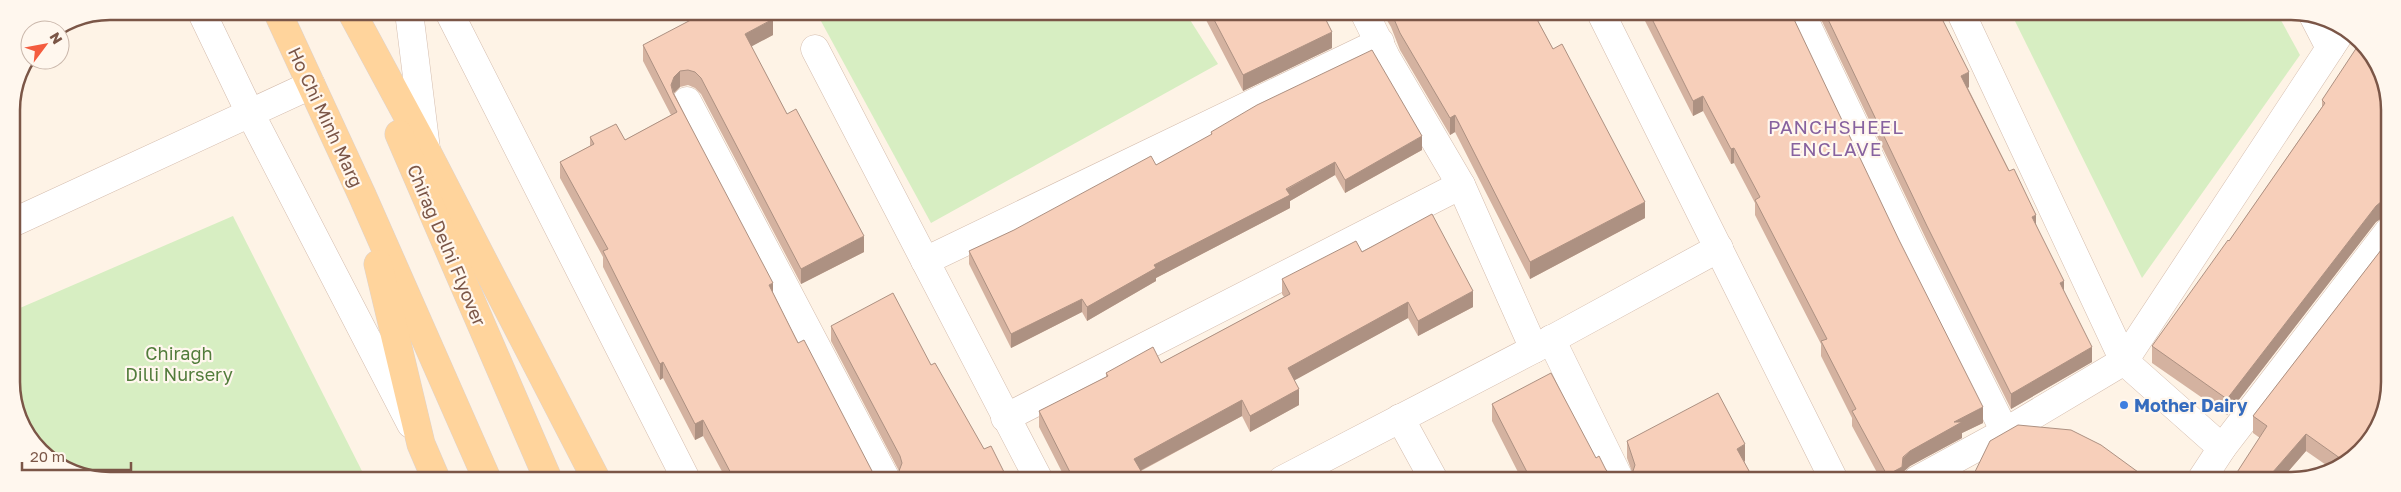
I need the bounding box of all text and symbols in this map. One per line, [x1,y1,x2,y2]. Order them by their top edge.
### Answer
north arrow [20,20,70,70]
text: N [46,29,66,47]
street label: Ho Chi Minh Marg [284,43,368,191]
district label: PANCHSHEEL ENCLAVE [1768,115,1904,160]
street label: Chirag Delhi Flyover [403,161,491,329]
park label: Chiragh Dilli Nursery [125,342,233,385]
place label: Mother Dairy [2134,394,2248,416]
marker: Mother Dairy [2118,399,2130,411]
scale bar [22,440,131,472]
text: 20 m [30,447,65,465]

